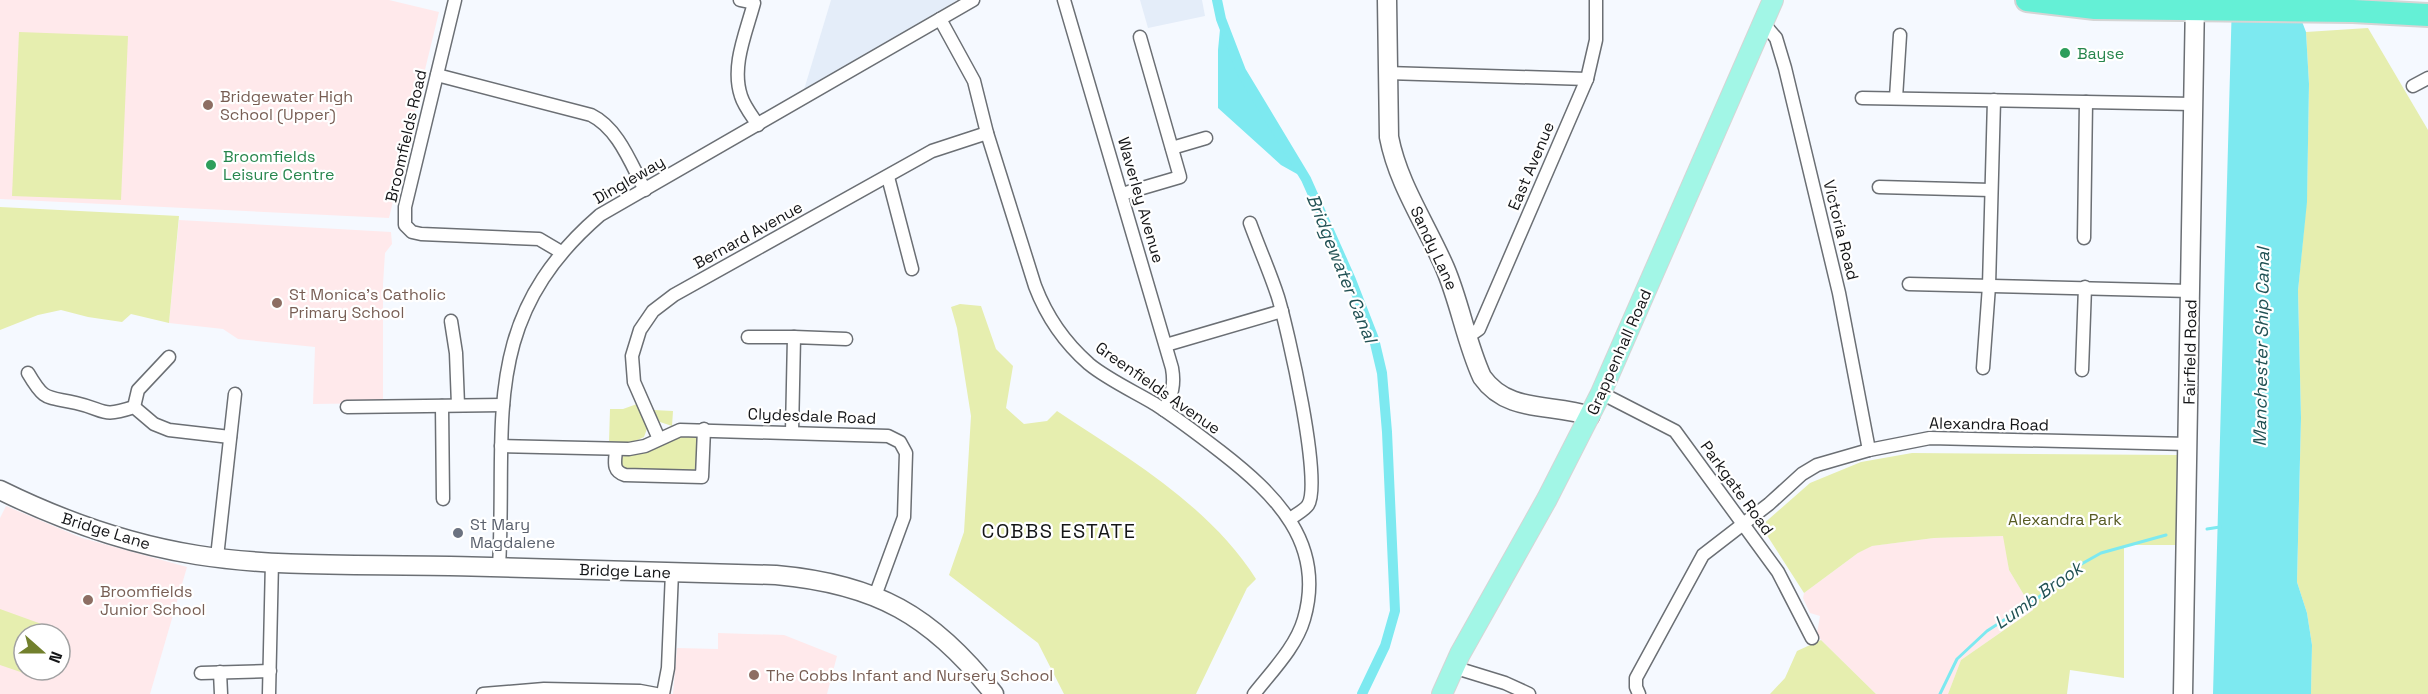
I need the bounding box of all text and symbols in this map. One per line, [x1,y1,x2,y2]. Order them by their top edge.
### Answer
place label: Bayse [2077,43,2124,64]
marker: Bayse [2058,46,2072,60]
street label: Broomfields Road [380,67,432,205]
place label: Bridgewater High School (Upper) [220,86,353,125]
marker: Bridgewater High School (Upper) [201,98,215,112]
street label: East Avenue [1503,119,1559,213]
street label: Waverley Avenue [1113,135,1169,265]
place label: Broomfields Leisure Centre [223,146,335,185]
street label: Dingleway [589,151,669,209]
marker: Broomfields Leisure Centre [204,158,218,172]
street label: Victoria Road [1818,178,1864,282]
water label: Bridgewater Canal [1302,190,1383,348]
street label: Bernard Avenue [690,196,806,274]
street label: Sandy Lane [1405,203,1463,293]
water label: Manchester Ship Canal [2248,245,2274,447]
place label: St Monica's Catholic Primary School [289,284,446,323]
street label: Grappenhall Road [1582,286,1656,418]
marker: St Monica's Catholic Primary School [270,296,284,310]
street label: Fairfield Road [2179,299,2201,405]
street label: Greenfields Avenue [1091,337,1225,439]
street label: Clydesdale Road [747,403,877,429]
street label: Alexandra Road [1929,412,2049,436]
street label: Parkgate Road [1696,437,1778,539]
street label: Bridge Lane [59,508,153,554]
park label: Alexandra Park [2008,509,2122,530]
place label: St Mary Magdalene [470,514,555,553]
district label: COBBS ESTATE [982,518,1136,544]
marker: St Mary Magdalene [451,526,465,540]
water label: Lumb Brook [1989,555,2089,634]
street label: Bridge Lane [579,559,671,583]
place label: Broomfields Junior School [100,581,206,620]
marker: Broomfields Junior School [81,593,95,607]
north arrow [12,622,72,682]
text: N [44,648,67,666]
place label: The Cobbs Infant and Nursery School [766,665,1053,686]
marker: The Cobbs Infant and Nursery School [747,668,761,682]

